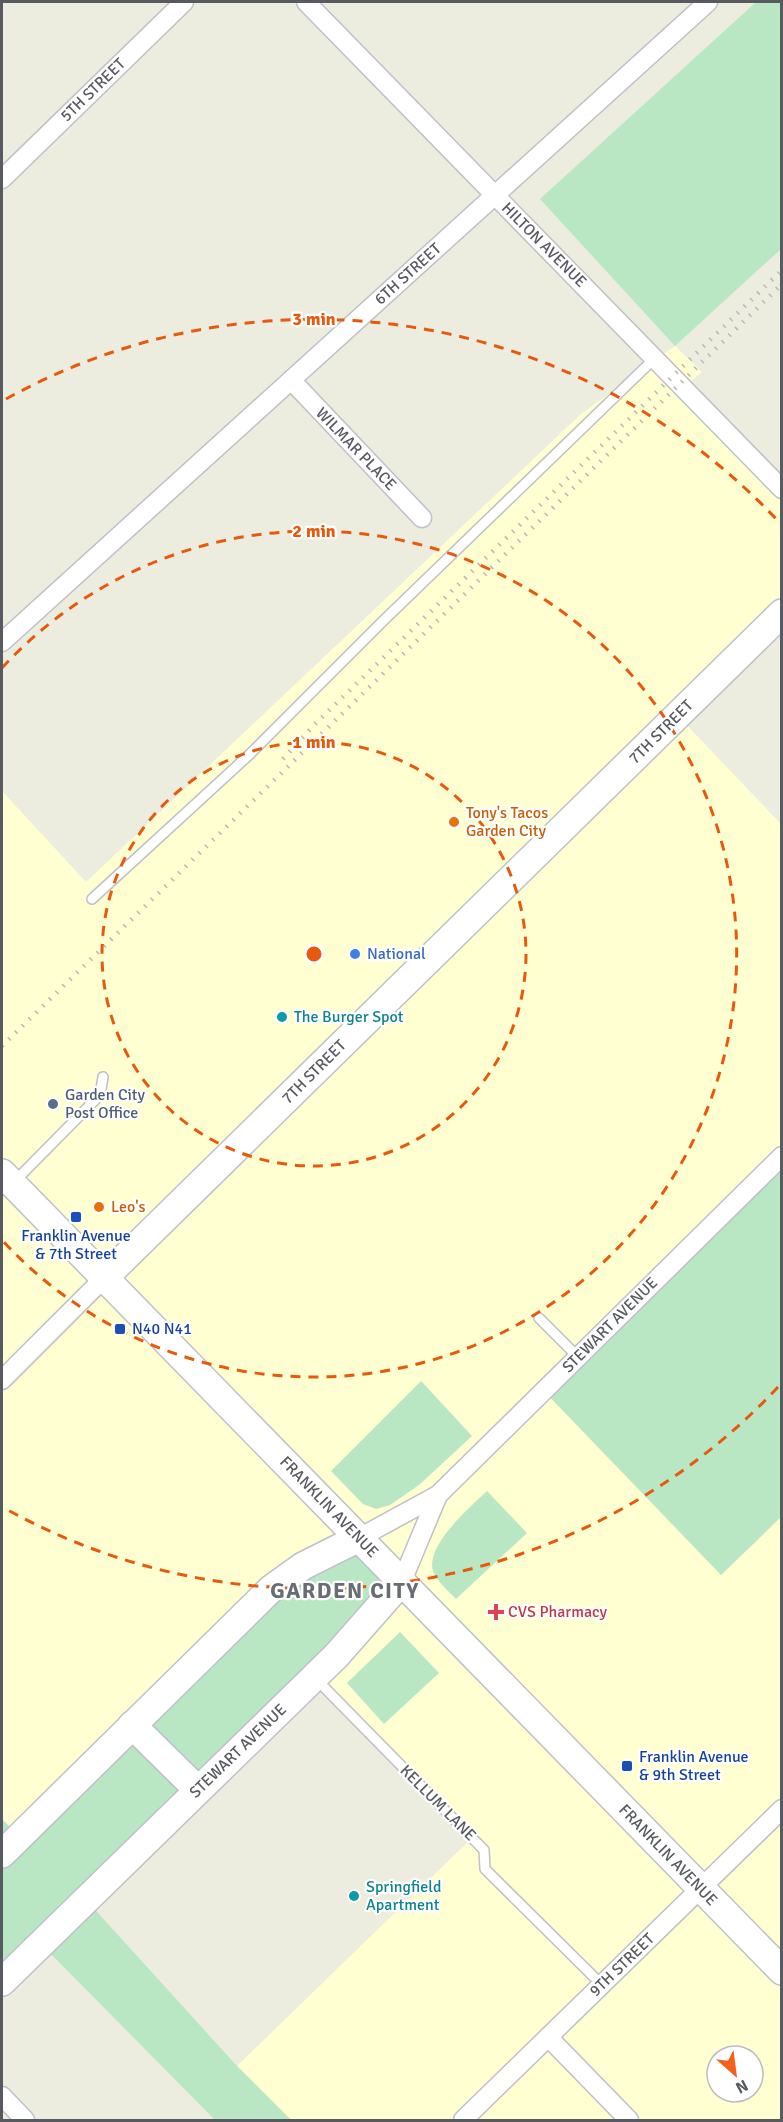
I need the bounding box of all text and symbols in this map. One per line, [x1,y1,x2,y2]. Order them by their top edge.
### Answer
street label: 5TH STREET [56,54,130,126]
street label: HILTON AVENUE [497,198,591,292]
street label: 6TH STREET [371,239,446,309]
text: 3 min [292,308,336,330]
street label: WILMAR PLACE [311,403,401,495]
text: 2 min [292,520,336,542]
street label: 7TH STREET [625,696,697,768]
text: 1 min [292,731,336,753]
place label: Tony's Tacos Garden City [466,803,548,841]
marker: Tony's Tacos Garden City [447,815,461,829]
centre of rings [304,944,324,964]
place label: National [367,944,426,964]
marker: National [348,947,362,961]
place label: The Burger Spot [294,1007,404,1027]
marker: The Burger Spot [275,1010,289,1024]
street label: 7TH STREET [278,1036,350,1108]
place label: Garden City Post Office [65,1085,145,1123]
marker: Garden City Post Office [46,1097,60,1111]
place label: Leo's [111,1197,146,1217]
marker: Leo's [92,1200,106,1214]
marker: Franklin Avenue & 7th Street [69,1210,83,1224]
place label: Franklin Avenue & 7th Street [21,1226,131,1264]
street label: STEWART AVENUE [558,1273,662,1377]
place label: N40 N41 [132,1319,192,1339]
marker: N40 N41 [113,1322,127,1336]
street label: FRANKLIN AVENUE [276,1452,382,1562]
district label: GARDEN CITY [270,1577,420,1604]
place label: CVS Pharmacy [508,1602,608,1622]
marker: CVS Pharmacy [489,1605,503,1619]
street label: STEWART AVENUE [185,1700,291,1802]
place label: Franklin Avenue & 9th Street [639,1747,749,1785]
marker: Franklin Avenue & 9th Street [620,1759,634,1773]
street label: KELLUM LANE [396,1761,480,1845]
street label: FRANKLIN AVENUE [615,1800,721,1910]
place label: Springfield Apartment [366,1877,441,1915]
marker: Springfield Apartment [347,1889,361,1903]
street label: 9TH STREET [585,1929,659,2001]
north arrow [705,2044,765,2104]
text: N [732,2075,751,2098]

